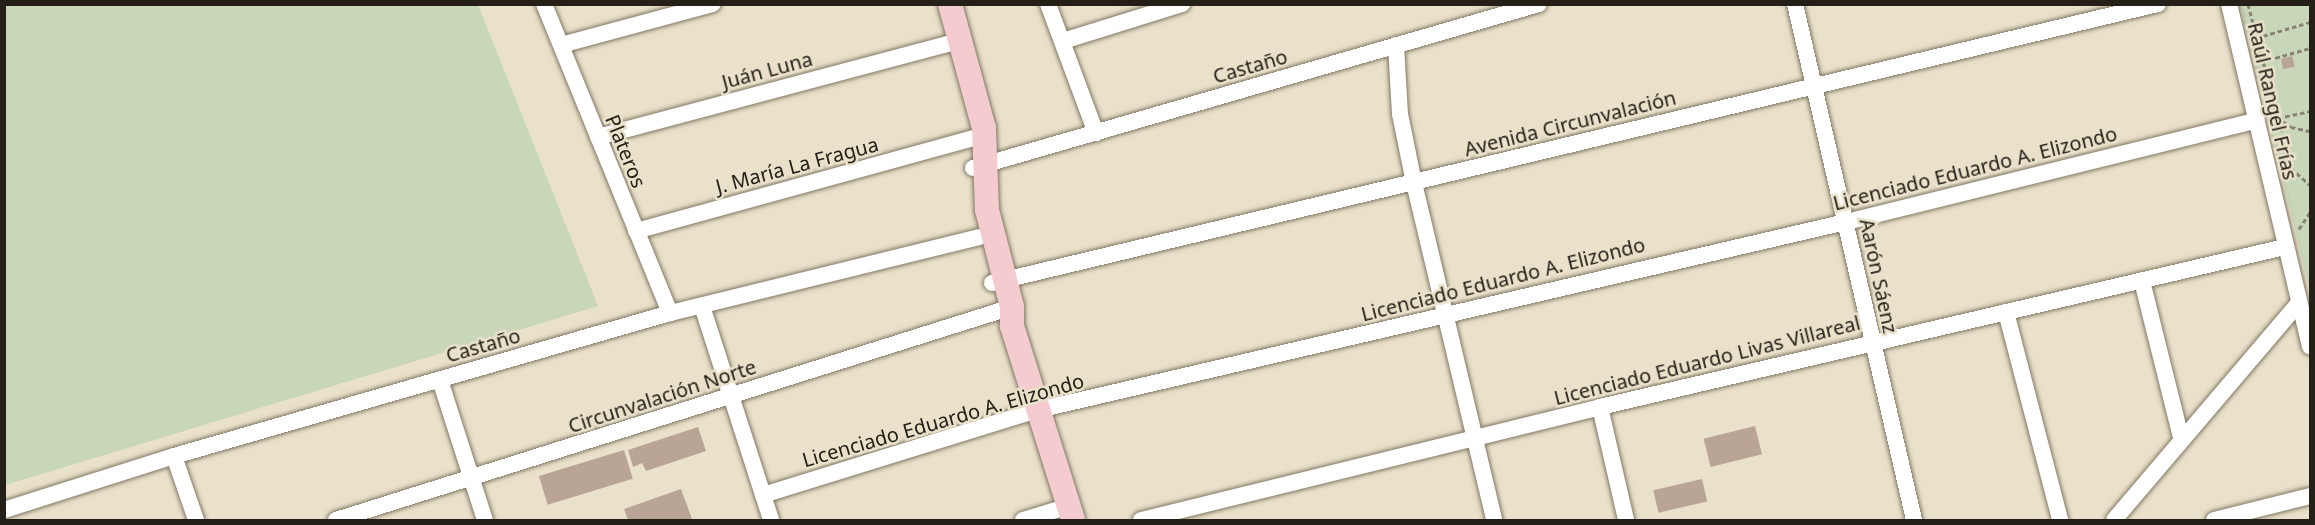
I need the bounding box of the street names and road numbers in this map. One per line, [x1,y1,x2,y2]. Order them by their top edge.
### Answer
street label: Raúl Rangel Frías [2243,20,2303,182]
street label: Castaño [1210,44,1290,88]
street label: Juán Luna [719,46,815,94]
street label: Avenida Circunvalación [1462,85,1678,161]
street label: Plateros [601,111,651,191]
street label: Licenciado Eduardo A. Elizondo [1830,121,2120,215]
street label: J. María La Fragua [713,132,881,198]
street label: Aarón Sáenz [1855,216,1903,336]
street label: Licenciado Eduardo A. Elizondo [1358,232,1648,326]
street label: Licenciado Eduardo Livas Villareal [1551,310,1863,410]
street label: Castaño [443,323,523,367]
street label: Circunvalación Norte [565,354,759,438]
street label: Licenciado Eduardo A. Elizondo [799,368,1087,472]

